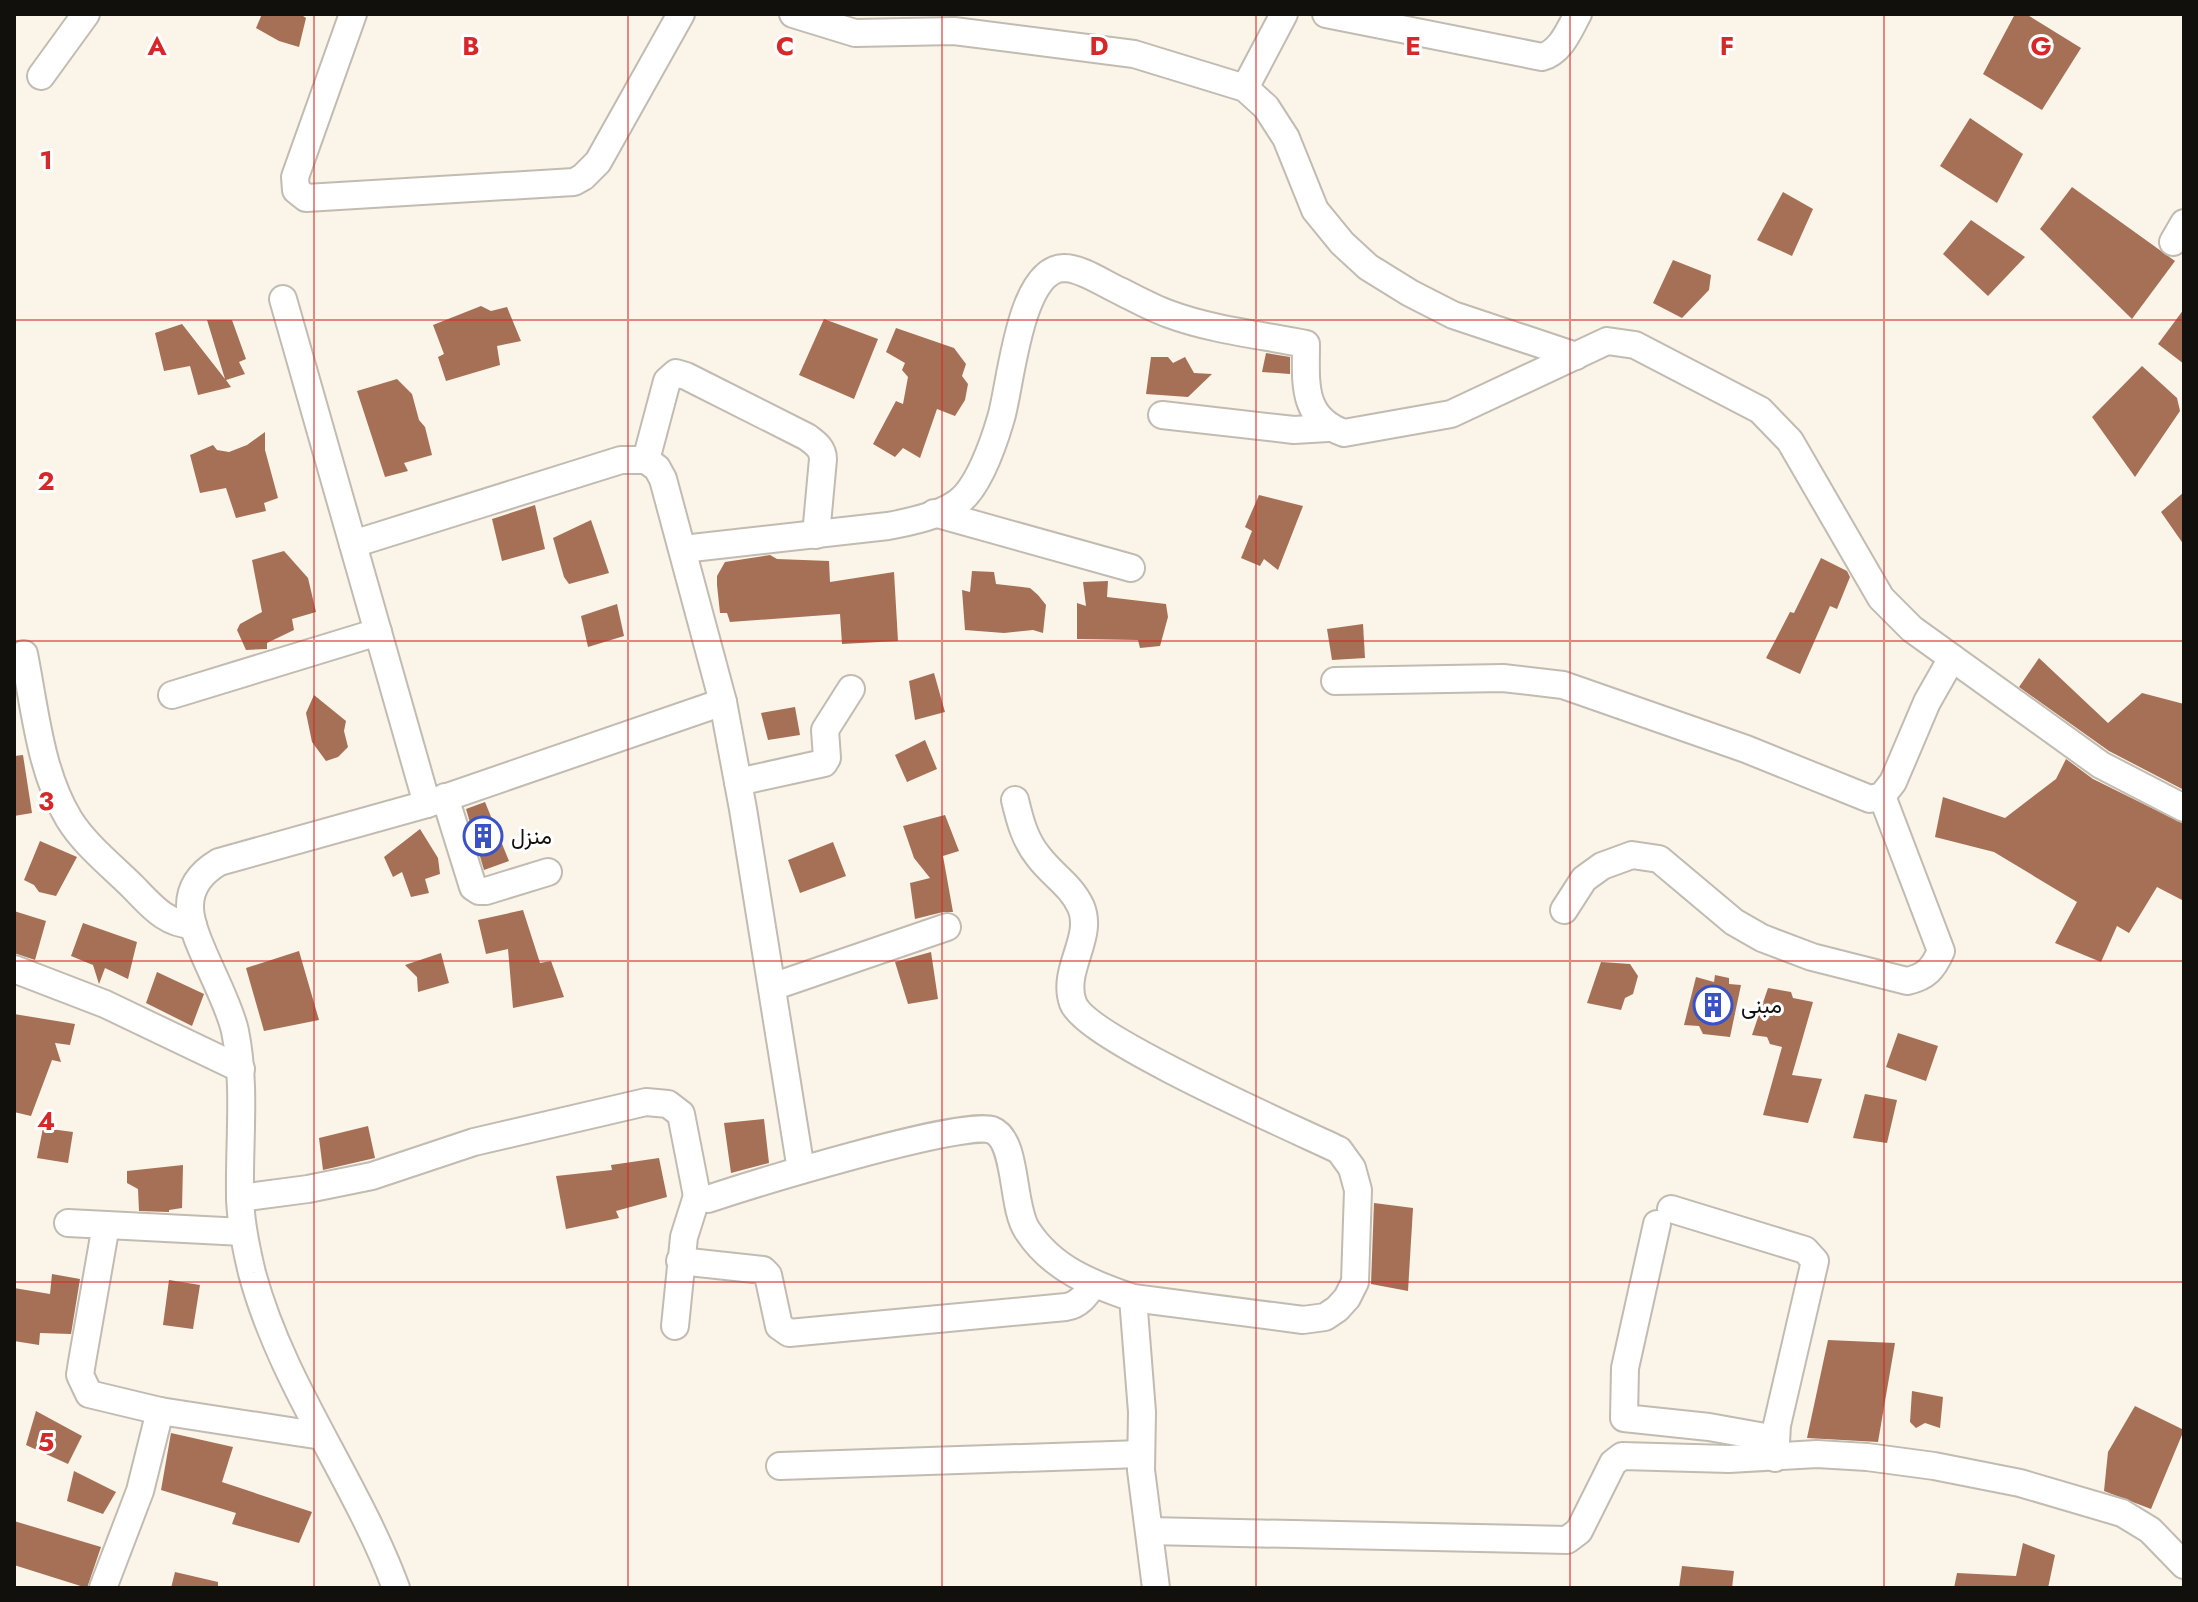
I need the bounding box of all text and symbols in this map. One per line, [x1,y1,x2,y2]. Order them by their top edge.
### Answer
text: A [146,27,167,65]
text: B [462,27,480,65]
text: C [776,27,794,65]
text: D [1089,27,1109,65]
text: E [1405,27,1421,65]
text: F [1720,27,1734,65]
text: G [2030,27,2052,65]
text: 1 [39,141,53,179]
text: 2 [37,462,55,500]
text: 3 [38,782,54,820]
building icon: منزل [462,815,504,857]
place label: منزل [511,820,552,852]
building icon: مبنى [1692,984,1734,1026]
place label: مبنى [1741,989,1782,1021]
text: 4 [37,1102,55,1140]
text: 5 [38,1423,54,1461]

